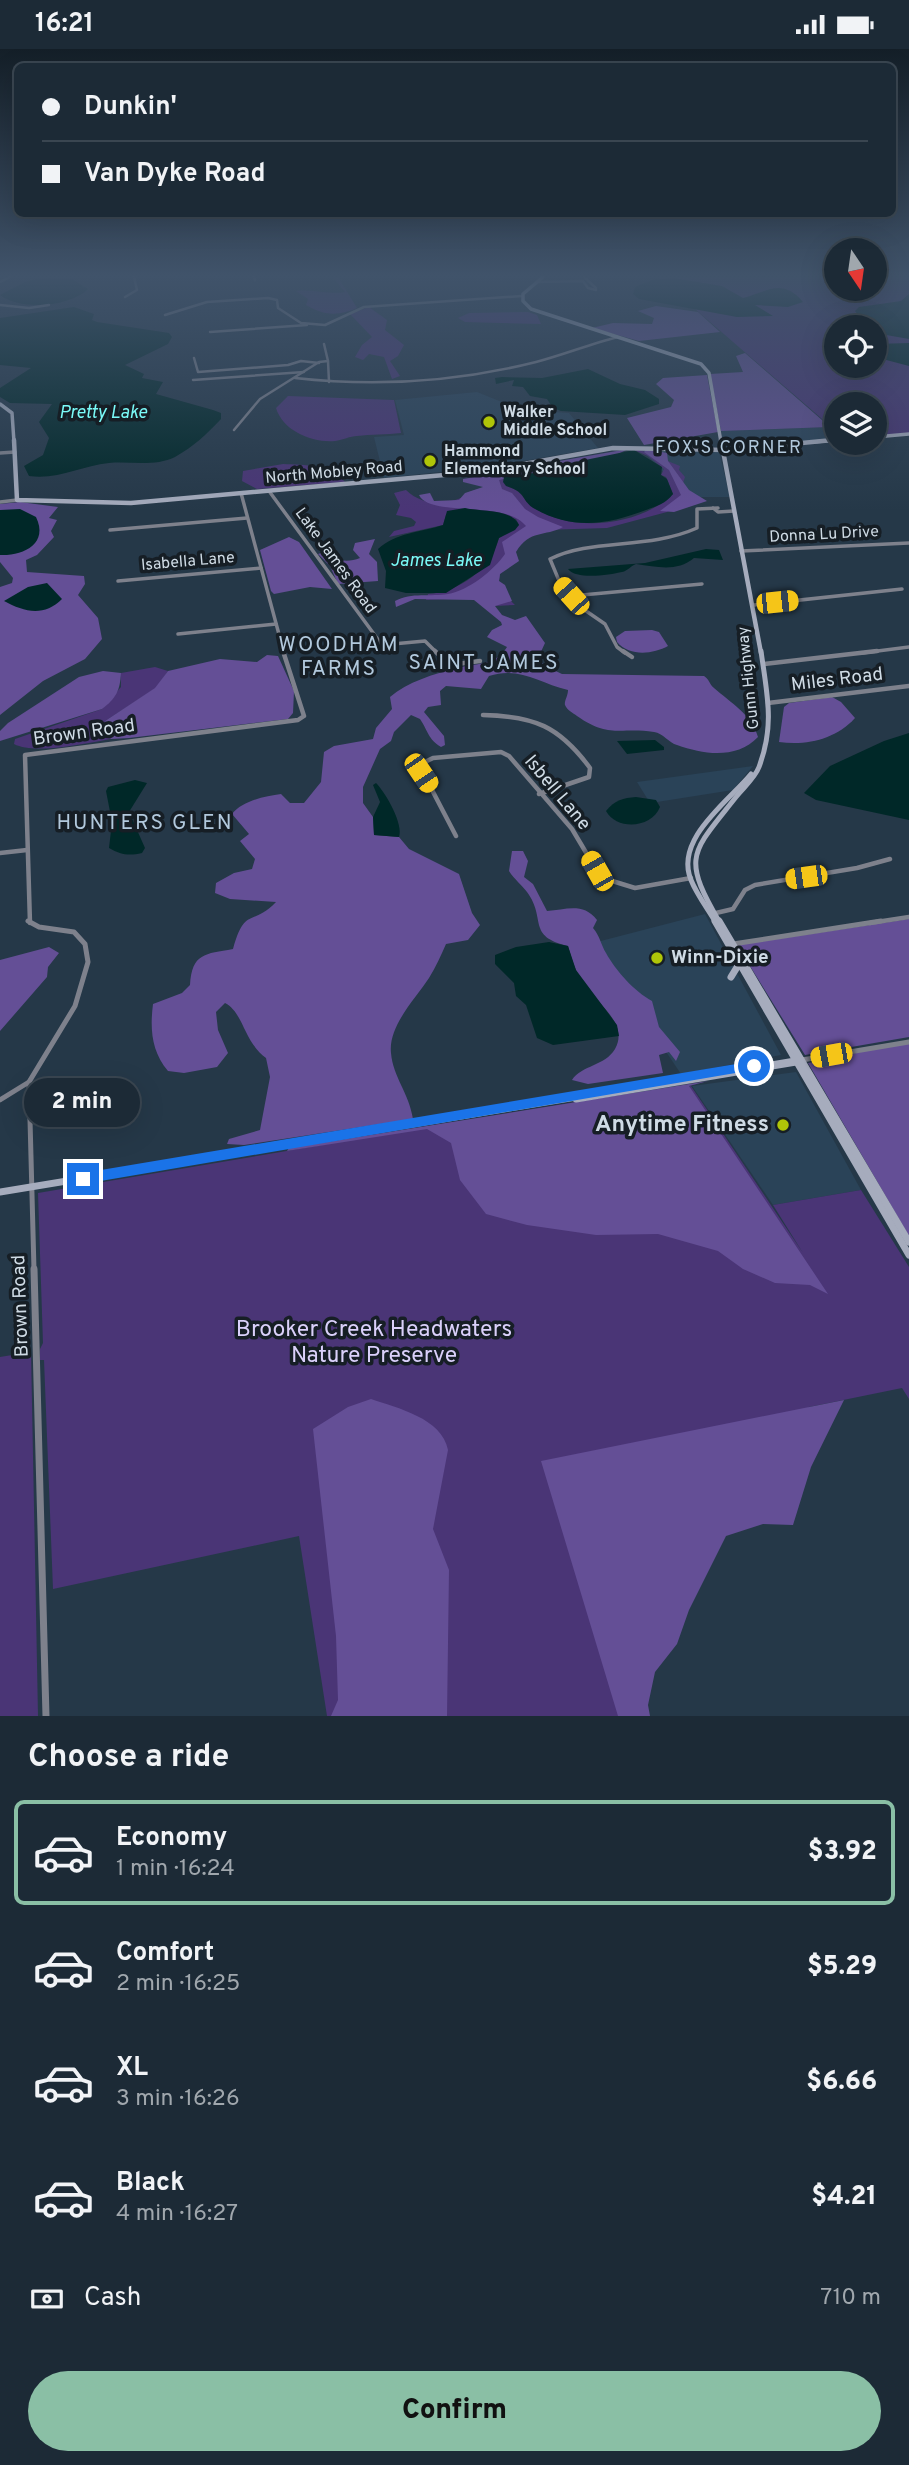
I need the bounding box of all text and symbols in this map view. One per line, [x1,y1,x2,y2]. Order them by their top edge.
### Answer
text: 16:21 [35,8,94,41]
text: Dunkin' [84,91,177,124]
text: Van Dyke Road [84,158,265,191]
north arrow [824,238,887,301]
map controls [824,238,887,455]
button: locate [824,315,887,378]
button: layers [824,392,887,455]
water label: Pretty Lake [59,402,148,425]
place label: Walker Middle School [503,403,607,441]
marker: Walker Middle School [481,414,497,430]
district label: FOX'S CORNER [655,437,803,460]
place label: Hammond Elementary School [444,442,586,480]
marker: Hammond Elementary School [422,453,438,469]
street label: North Mobley Road [265,457,403,489]
street label: Lake James Road [290,504,380,618]
street label: Donna Lu Drive [769,522,879,548]
street label: Isabella Lane [140,548,236,576]
water label: James Lake [390,550,482,573]
car [550,573,593,619]
car [756,589,799,615]
street label: Gunn Highway [734,626,764,730]
district label: WOODHAM FARMS [278,632,400,683]
district label: SAINT JAMES [408,650,560,677]
street label: Miles Road [790,662,884,698]
street label: Brown Road [32,714,136,752]
car [401,750,442,796]
street label: Isbell Lane [518,750,596,836]
district label: HUNTERS GLEN [56,810,234,837]
car [578,848,617,894]
car [784,864,829,890]
place label: Winn-Dixie [671,946,769,970]
marker: Winn-Dixie [649,950,665,966]
car [809,1041,854,1069]
route start [738,1050,770,1082]
callout: 2 min [25,1077,141,1127]
text: 2 min [52,1088,112,1117]
place label: Anytime Fitness [595,1111,769,1140]
marker: Anytime Fitness [775,1117,791,1133]
route end [67,1163,99,1195]
street label: Brown Road [7,1254,35,1358]
park label: Brooker Creek Headwaters Nature Preserve [236,1316,512,1371]
text: Choose a ride [28,1738,229,1778]
icon: car [32,1821,95,1884]
text: Economy [116,1822,227,1855]
text: $3.92 [808,1836,877,1869]
text: 1 min · 16:24 [116,1855,235,1884]
icon: car [32,1936,95,1999]
text: Comfort [116,1937,214,1970]
text: $5.29 [807,1951,877,1984]
text: 2 min · 16:25 [116,1970,240,1999]
icon: car [32,2051,95,2114]
text: XL [116,2052,148,2085]
text: $6.66 [806,2066,877,2099]
text: 3 min · 16:26 [116,2085,240,2114]
icon: car [32,2166,95,2229]
text: Black [116,2167,185,2200]
text: $4.21 [811,2181,877,2214]
text: 4 min · 16:27 [116,2200,238,2229]
icon: cash [28,2280,66,2318]
text: Cash [84,2282,141,2315]
text: 710 m [820,2284,881,2313]
button: Confirm [28,2371,881,2451]

